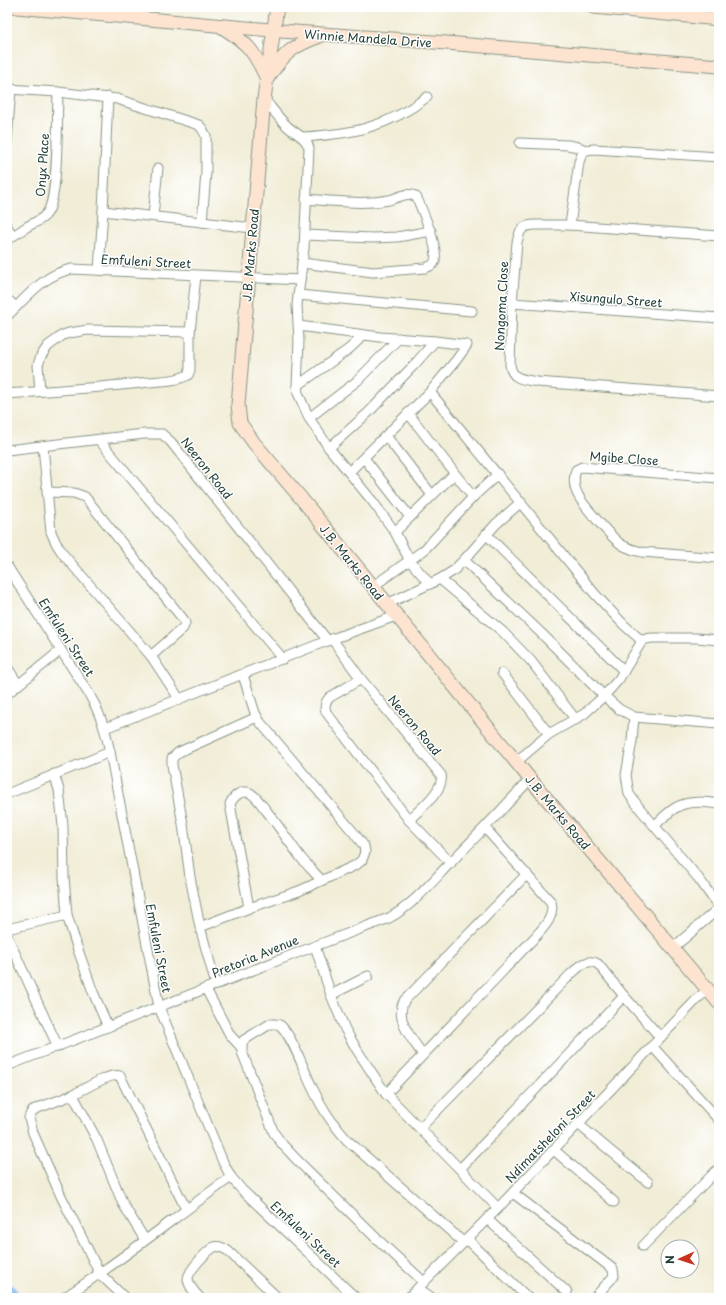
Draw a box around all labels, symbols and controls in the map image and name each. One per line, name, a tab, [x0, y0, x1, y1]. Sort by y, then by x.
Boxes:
street label: Winnie Mandela Drive	[304, 25, 432, 51]
street label: Onyx Place	[31, 133, 53, 197]
street label: J.B. Marks Road	[237, 208, 263, 302]
street label: Emfuleni Street	[100, 250, 192, 272]
street label: Nongoma Close	[490, 261, 512, 351]
street label: Xisungulo Street	[569, 287, 663, 311]
street label: Neeron Road	[177, 433, 237, 503]
street label: Mgibe Close	[589, 447, 659, 469]
street label: J.B. Marks Road	[316, 520, 388, 604]
street label: Emfuleni Street	[35, 594, 99, 680]
street label: Neeron Road	[384, 691, 446, 759]
street label: J.B. Marks Road	[521, 770, 595, 854]
street label: Emfuleni Street	[142, 902, 176, 994]
street label: Pretoria Avenue	[209, 930, 301, 982]
street label: Ndimatsheloni Street	[501, 1086, 599, 1186]
street label: Emfuleni Street	[267, 1197, 345, 1271]
north arrow	[660, 1239, 700, 1279]
text: N	[661, 1254, 678, 1264]

